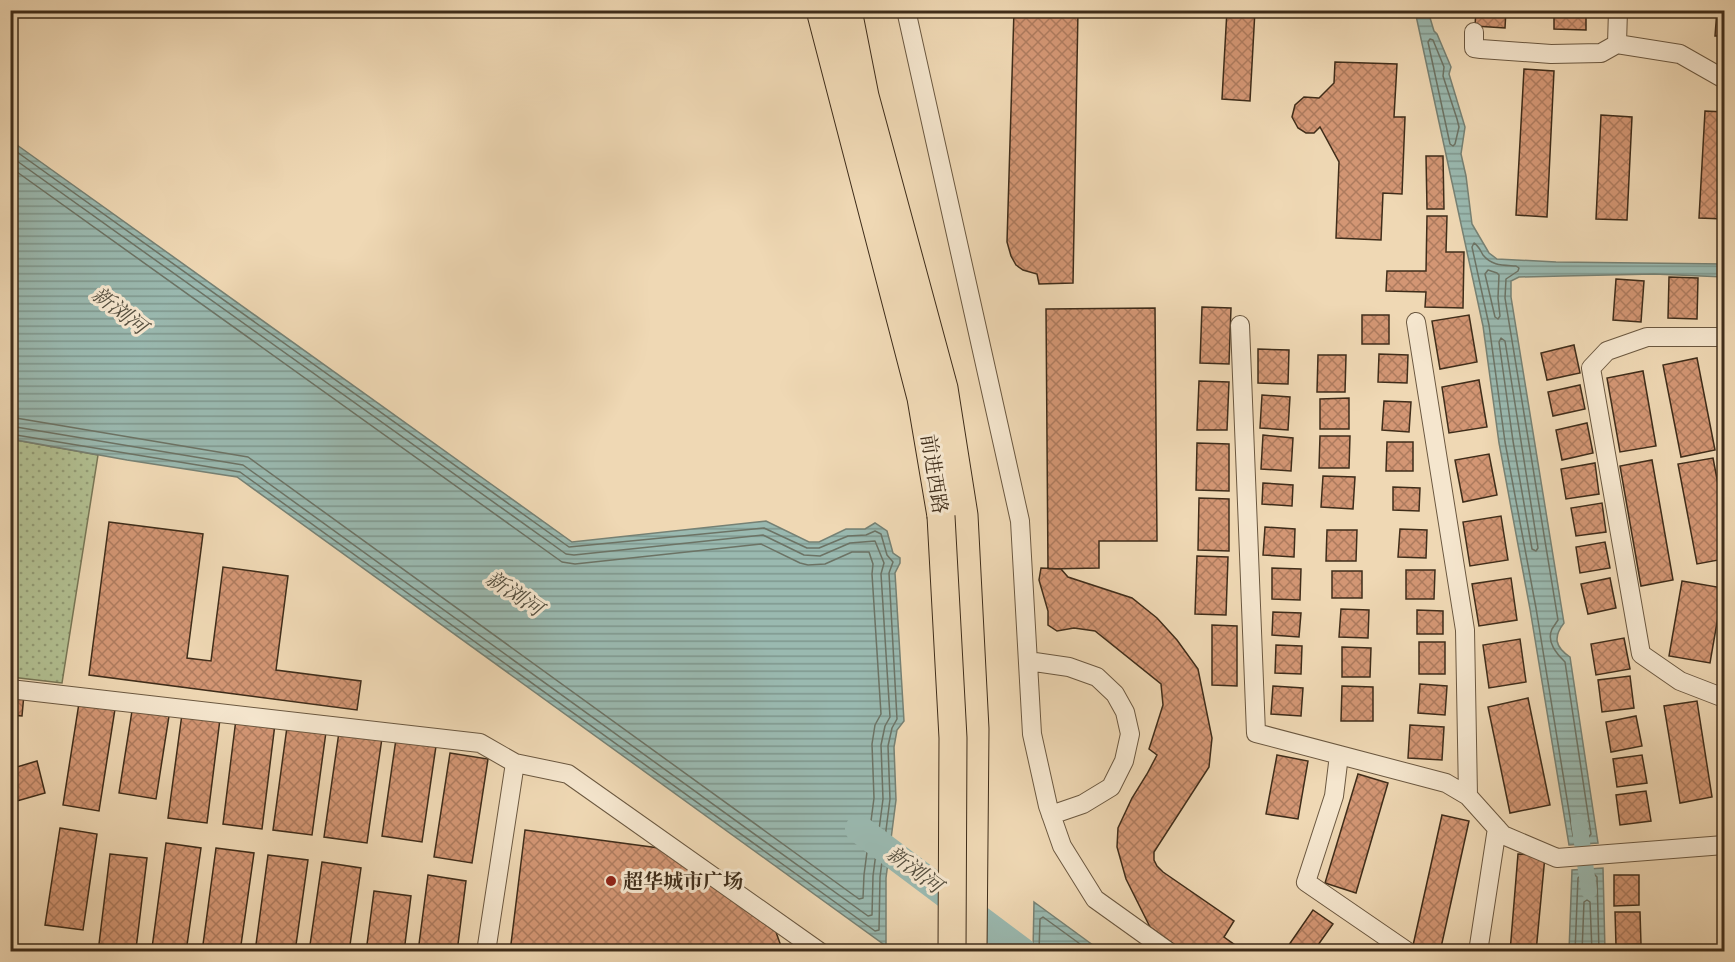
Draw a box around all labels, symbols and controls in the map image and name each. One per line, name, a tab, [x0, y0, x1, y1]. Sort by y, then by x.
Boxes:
water label: 新浏河	[86, 281, 155, 343]
street label: 前进西路	[915, 433, 953, 515]
water label: 新浏河	[480, 565, 551, 625]
water label: 新浏河	[881, 840, 950, 902]
place label: 超华城市广场	[623, 869, 743, 894]
marker: 超华城市广场	[604, 874, 618, 888]

